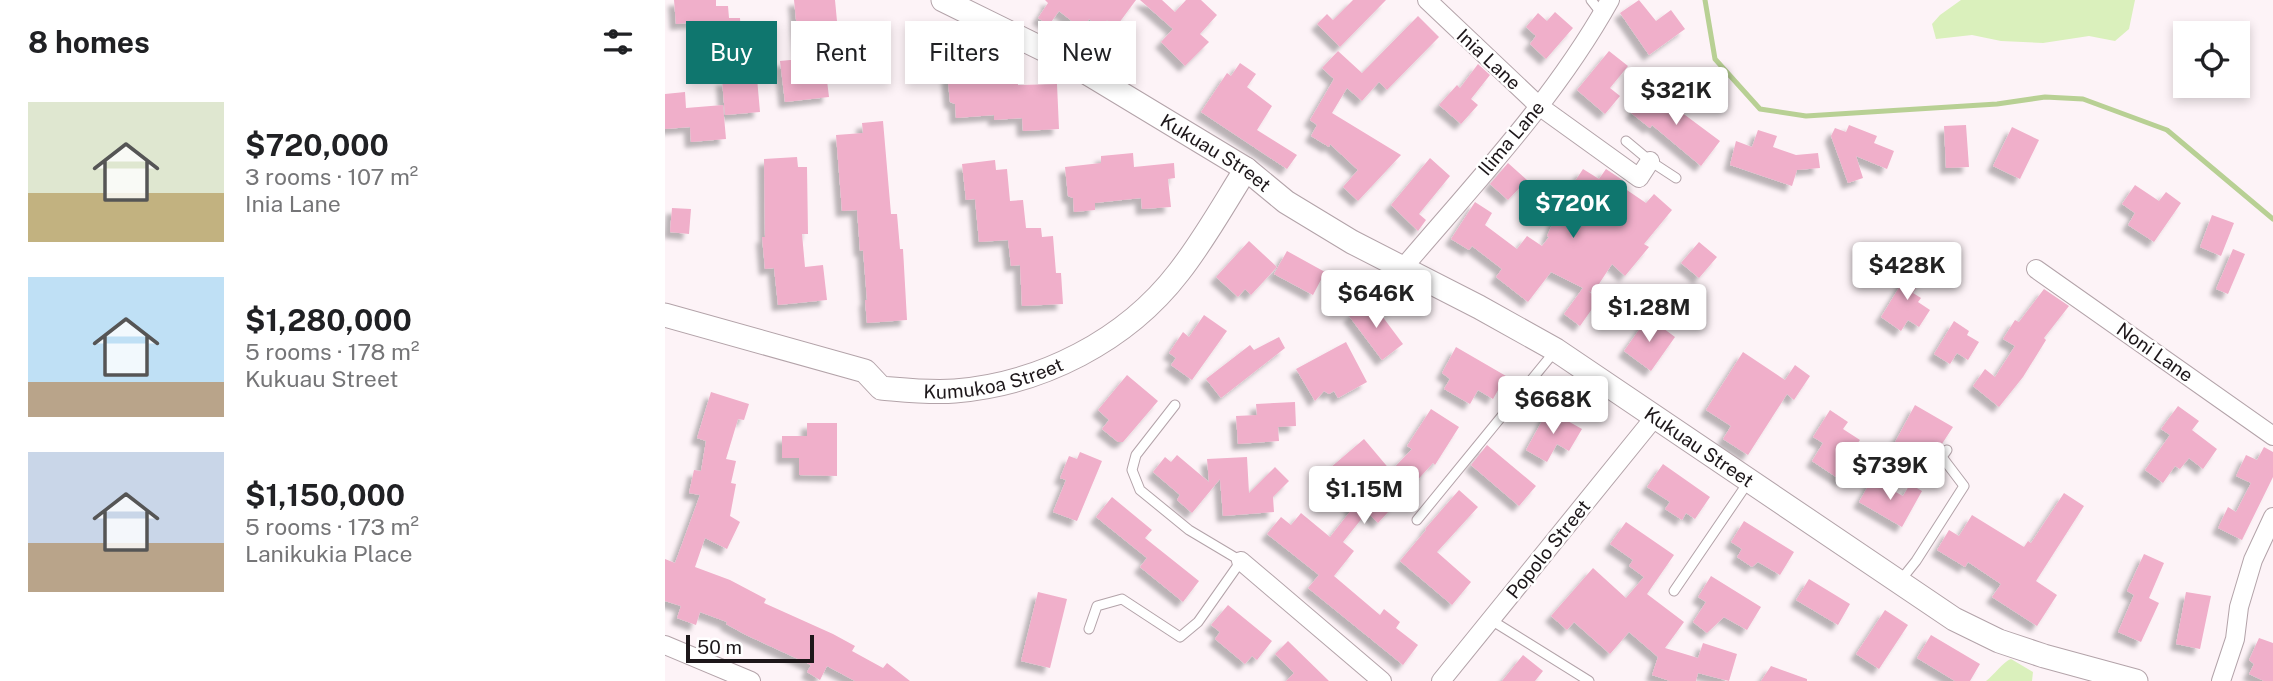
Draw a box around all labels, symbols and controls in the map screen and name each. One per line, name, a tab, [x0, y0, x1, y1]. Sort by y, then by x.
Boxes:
chip: Buy	[686, 21, 777, 84]
chip: Rent	[791, 21, 891, 84]
chip: Filters	[905, 21, 1024, 84]
chip: New	[1038, 21, 1136, 84]
map controls	[2173, 21, 2250, 98]
button: locate	[2173, 21, 2250, 98]
icon: filters	[599, 23, 637, 61]
text: 8 homes	[28, 24, 150, 60]
street label: Inia Lane	[1453, 24, 1525, 94]
pin: $321K	[1627, 68, 1725, 127]
text: $321K	[1640, 76, 1712, 103]
street label: Ilima Lane	[1474, 96, 1548, 180]
street label: Kukuau Street	[1157, 109, 1275, 196]
text: $720,000	[245, 127, 389, 163]
icon: home	[84, 130, 168, 214]
text: 3 rooms · 107 m²	[245, 163, 418, 190]
pin: $720K	[1524, 180, 1622, 240]
text: $720K	[1535, 189, 1611, 216]
text: Inia Lane	[245, 190, 341, 217]
pin: $428K	[1858, 243, 1956, 302]
text: $428K	[1868, 251, 1946, 278]
pin: $646K	[1327, 270, 1425, 330]
text: $646K	[1337, 279, 1415, 306]
pin: $1.28M	[1592, 284, 1706, 344]
text: $1.28M	[1607, 293, 1691, 320]
text: $1,280,000	[245, 302, 412, 338]
icon: home	[84, 305, 168, 389]
street label: Noni Lane	[2113, 318, 2197, 386]
text: 5 rooms · 178 m²	[245, 338, 419, 365]
street label: Kumukoa Street	[923, 353, 1066, 403]
text: Kukuau Street	[245, 365, 398, 392]
pin: $668K	[1504, 376, 1602, 436]
text: $668K	[1514, 385, 1592, 412]
street label: Kukuau Street	[1641, 402, 1758, 491]
pin: $739K	[1841, 442, 1939, 502]
text: $739K	[1852, 451, 1928, 478]
pin: $1.15M	[1307, 466, 1421, 526]
text: $1.15M	[1325, 475, 1403, 502]
text: $1,150,000	[245, 477, 405, 513]
icon: home	[84, 480, 168, 564]
street label: Popolo Street	[1501, 495, 1595, 603]
text: 5 rooms · 173 m²	[245, 513, 419, 540]
text: Lanikukia Place	[245, 540, 412, 567]
scale bar	[686, 632, 814, 664]
text: 50 m	[697, 636, 742, 658]

